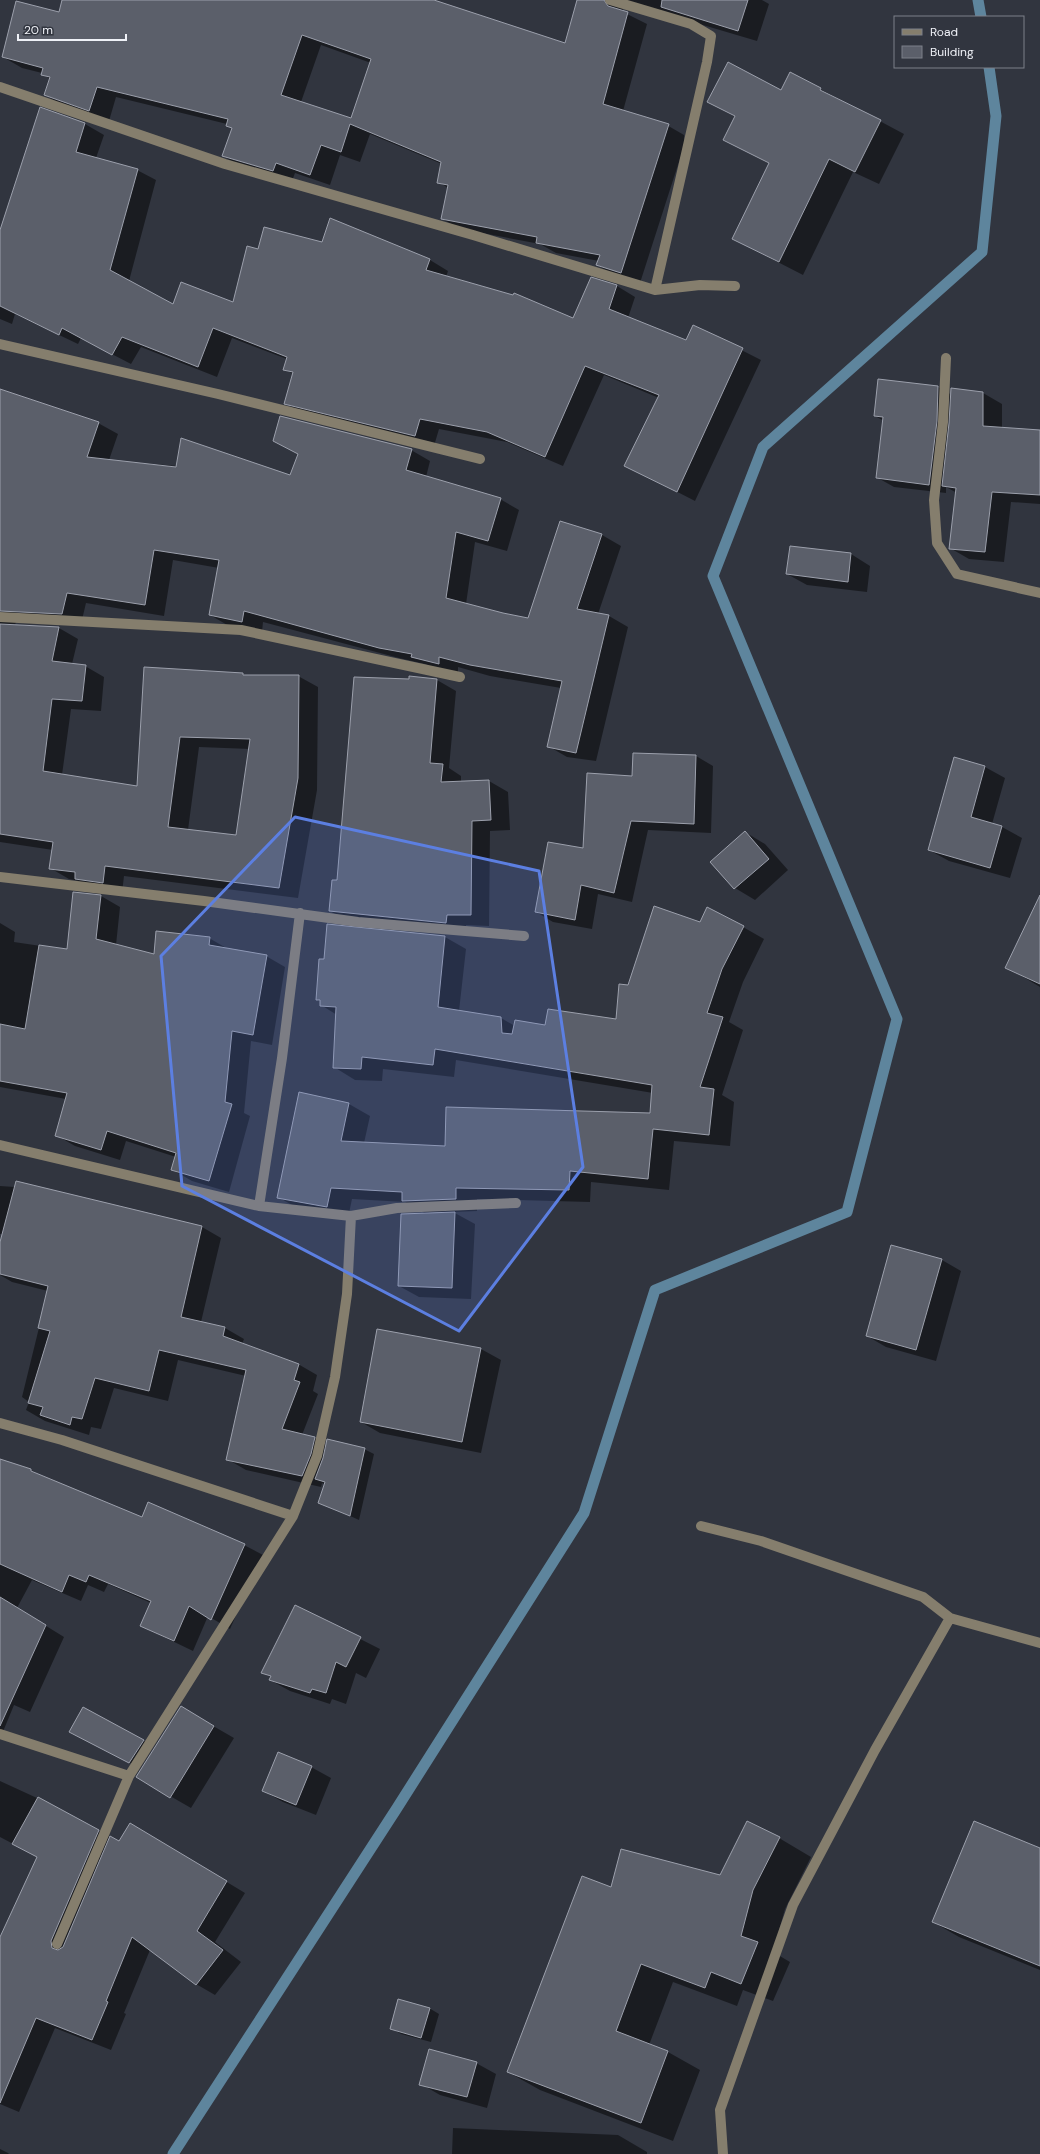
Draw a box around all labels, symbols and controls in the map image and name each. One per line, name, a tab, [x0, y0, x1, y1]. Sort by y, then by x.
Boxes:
scale bar	[18, 16, 126, 42]
legend	[894, 16, 1024, 68]
text: 20 m	[24, 22, 53, 38]
text: Road	[930, 24, 958, 40]
text: Building	[930, 44, 974, 60]

